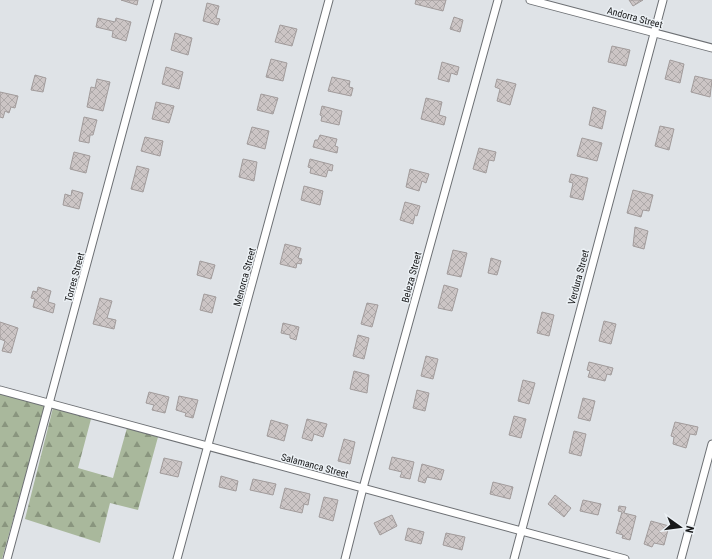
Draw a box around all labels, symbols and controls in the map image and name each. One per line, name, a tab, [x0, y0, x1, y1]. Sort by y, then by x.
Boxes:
street label: Andorra Street	[606, 5, 664, 30]
street label: Menorca Street	[231, 247, 258, 308]
street label: Verdura Street	[566, 249, 591, 306]
street label: Torres Street	[63, 251, 86, 303]
street label: Beleza Street	[399, 251, 424, 304]
street label: Salamanca Street	[280, 451, 350, 480]
north arrow	[660, 507, 700, 547]
text: N	[682, 524, 696, 534]

